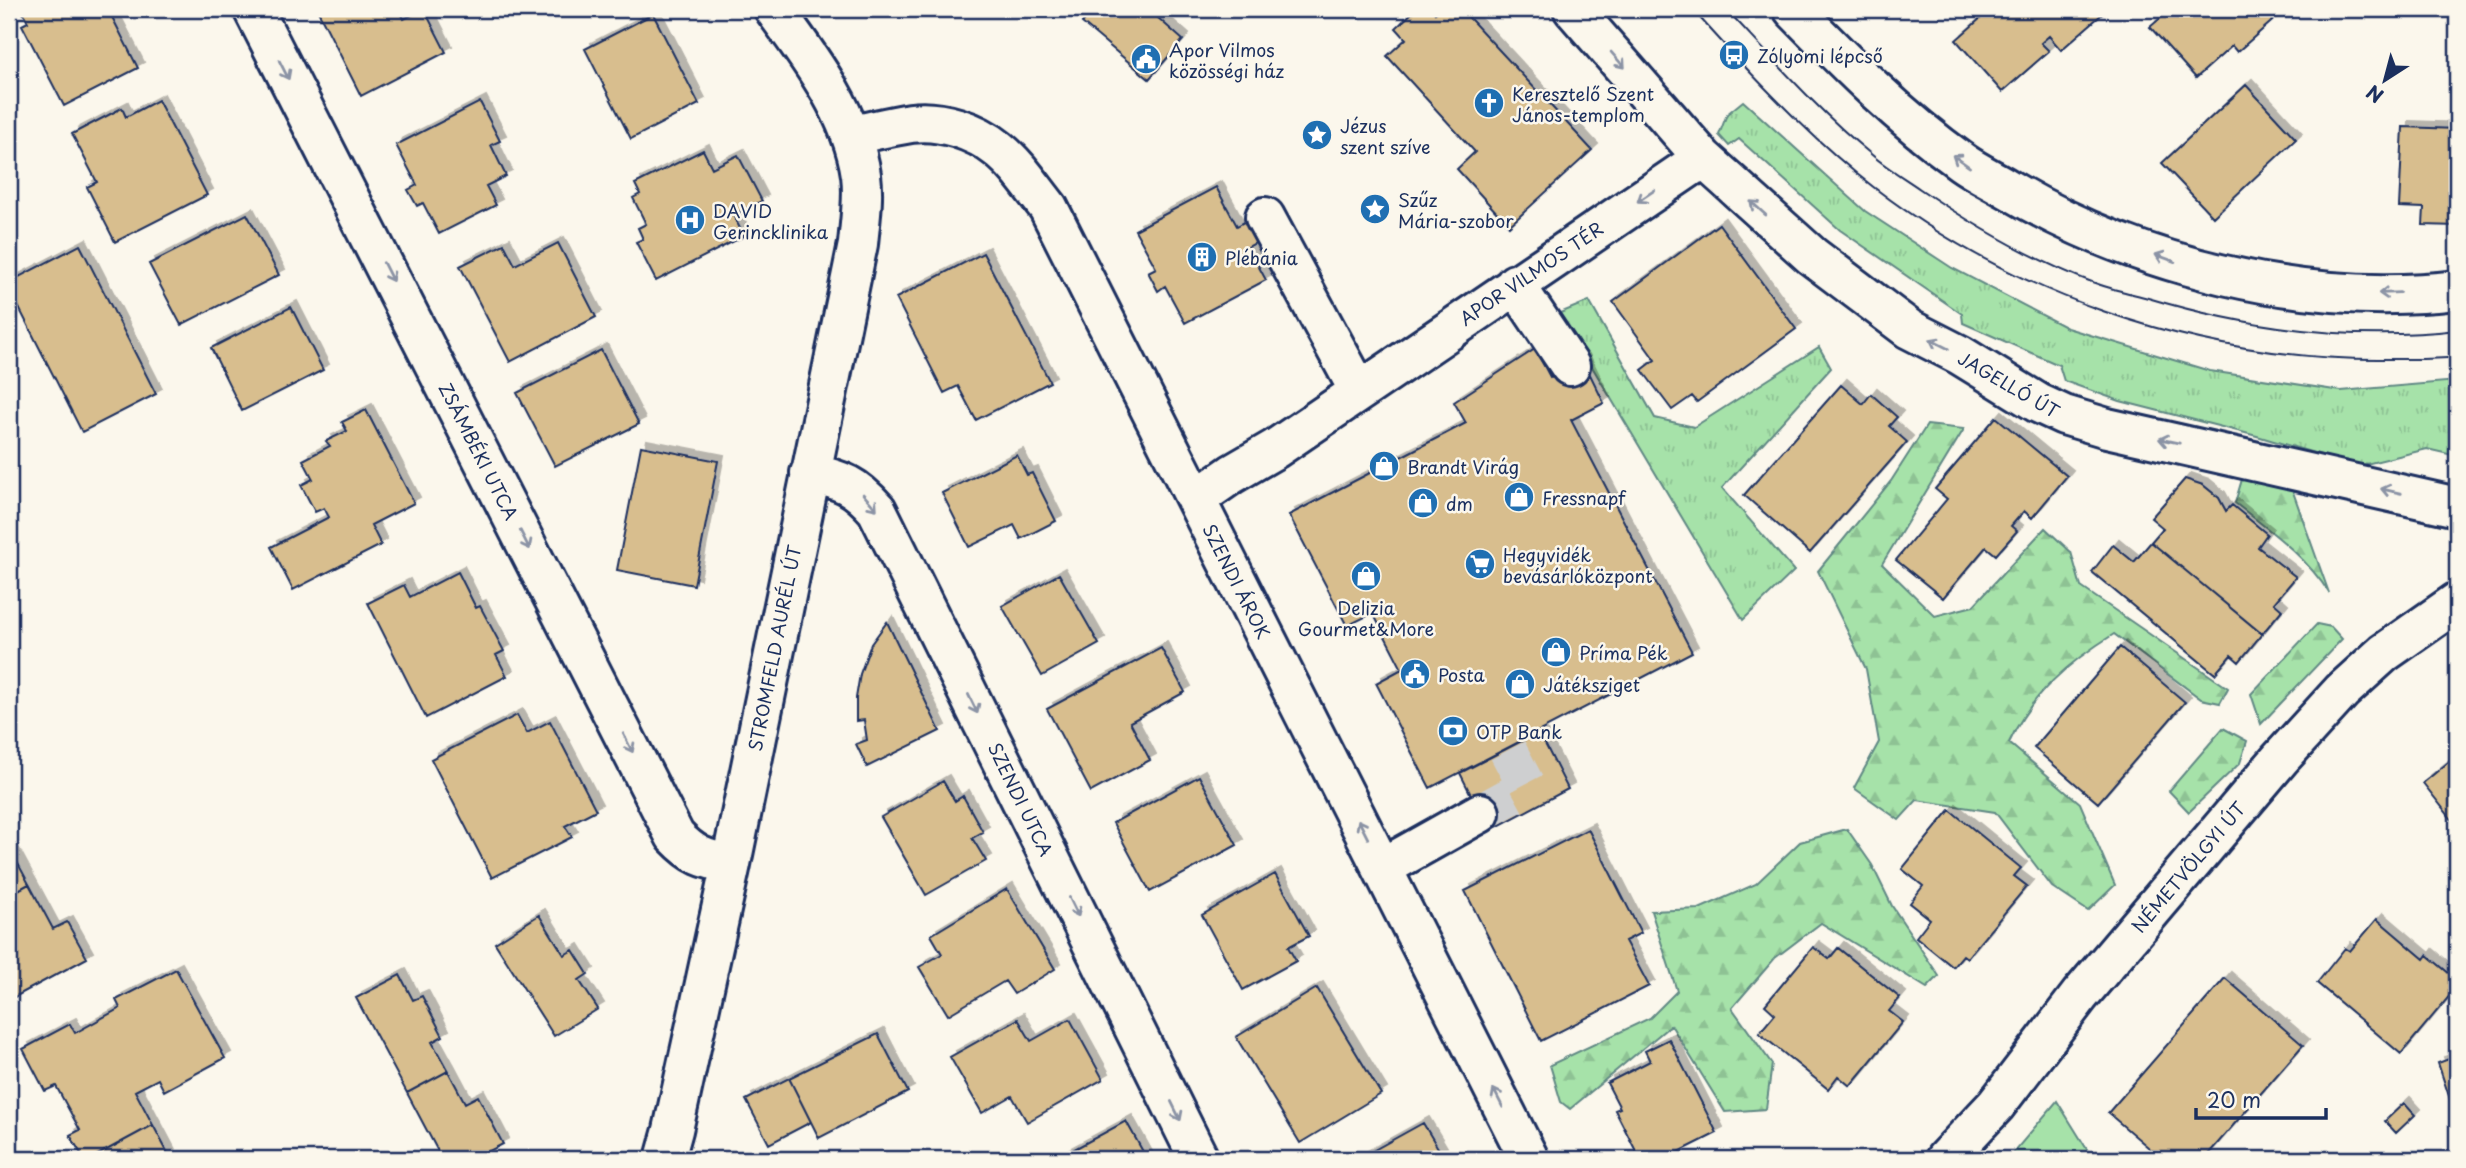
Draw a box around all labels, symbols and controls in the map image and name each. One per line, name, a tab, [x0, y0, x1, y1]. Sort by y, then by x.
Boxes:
place label: Apor Vilmos közösségi ház	[1169, 36, 1285, 84]
bus stop icon: Zólyomi lépcső	[1717, 38, 1751, 72]
public building icon: Apor Vilmos közösségi ház	[1129, 42, 1163, 76]
place label: Zólyomi lépcső	[1757, 42, 1883, 69]
north arrow	[2350, 46, 2420, 116]
one-way arrow	[1610, 50, 1626, 68]
one-way arrow	[278, 59, 292, 79]
text: N	[2360, 79, 2389, 110]
place label: Keresztelő Szent János-templom	[1512, 80, 1654, 128]
church icon: Keresztelő Szent János-templom	[1472, 86, 1506, 120]
place label: Jézus szent szíve	[1340, 112, 1431, 160]
place icon: Jézus szent szíve	[1300, 118, 1334, 152]
one-way arrow	[1952, 154, 1971, 168]
place label: Szűz Mária-szobor	[1398, 186, 1514, 234]
one-way arrow	[1637, 189, 1656, 203]
place icon: Szűz Mária-szobor	[1358, 192, 1392, 226]
place label: DAVID Gerincklinika	[713, 197, 829, 245]
one-way arrow	[1750, 199, 1767, 216]
hospital icon: DAVID Gerincklinika	[673, 203, 707, 237]
street label: APOR VILMOS TÉR	[1453, 215, 1609, 331]
building icon: Plébánia	[1185, 240, 1219, 274]
place label: Plébánia	[1225, 244, 1298, 271]
one-way arrow	[2155, 251, 2177, 263]
one-way arrow	[381, 261, 395, 282]
one-way arrow	[2378, 286, 2401, 300]
one-way arrow	[1929, 337, 1950, 351]
street label: JAGELLÓ ÚT	[1953, 344, 2065, 424]
street label: ZSÁMBÉKI UTCA	[433, 378, 525, 524]
one-way arrow	[2158, 434, 2181, 448]
shop icon: Brandt Virág	[1367, 449, 1401, 483]
place label: Brandt Virág	[1407, 453, 1519, 480]
shop icon: Fressnapf	[1502, 480, 1536, 514]
place label: Fressnapf	[1542, 484, 1627, 511]
one-way arrow	[2380, 484, 2403, 497]
shop icon: dm	[1406, 486, 1440, 520]
place label: dm	[1446, 490, 1473, 517]
one-way arrow	[862, 492, 878, 510]
street label: SZENDI ÁROK	[1196, 519, 1278, 643]
one-way arrow	[518, 529, 532, 550]
place label: Hegyvidék bevásárlóközpont	[1503, 541, 1653, 589]
street label: STROMFELD AURÉL ÚT	[741, 542, 807, 753]
supermarket icon: Hegyvidék bevásárlóközpont	[1463, 547, 1497, 581]
shop icon: Delizia Gourmet&More	[1349, 559, 1383, 593]
place label: Delizia Gourmet&More	[1298, 594, 1434, 642]
shop icon: Príma Pék	[1539, 635, 1573, 669]
place label: Príma Pék	[1579, 639, 1668, 666]
public building icon: Posta	[1398, 657, 1432, 691]
place label: Posta	[1438, 661, 1486, 688]
shop icon: Játéksziget	[1503, 667, 1537, 701]
place label: Játéksziget	[1543, 671, 1640, 698]
one-way arrow	[967, 693, 981, 714]
bank icon: OTP Bank	[1436, 714, 1470, 748]
place label: OTP Bank	[1476, 718, 1562, 745]
one-way arrow	[622, 732, 635, 753]
street label: SZENDI UTCA	[982, 737, 1060, 861]
street label: NÉMETVÖLGYI ÚT	[2125, 795, 2252, 939]
one-way arrow	[1355, 819, 1369, 840]
one-way arrow	[1068, 896, 1082, 917]
scale bar	[2196, 1077, 2326, 1121]
text: 20 m	[2207, 1083, 2261, 1115]
one-way arrow	[1490, 1088, 1504, 1109]
one-way arrow	[1169, 1100, 1183, 1121]

